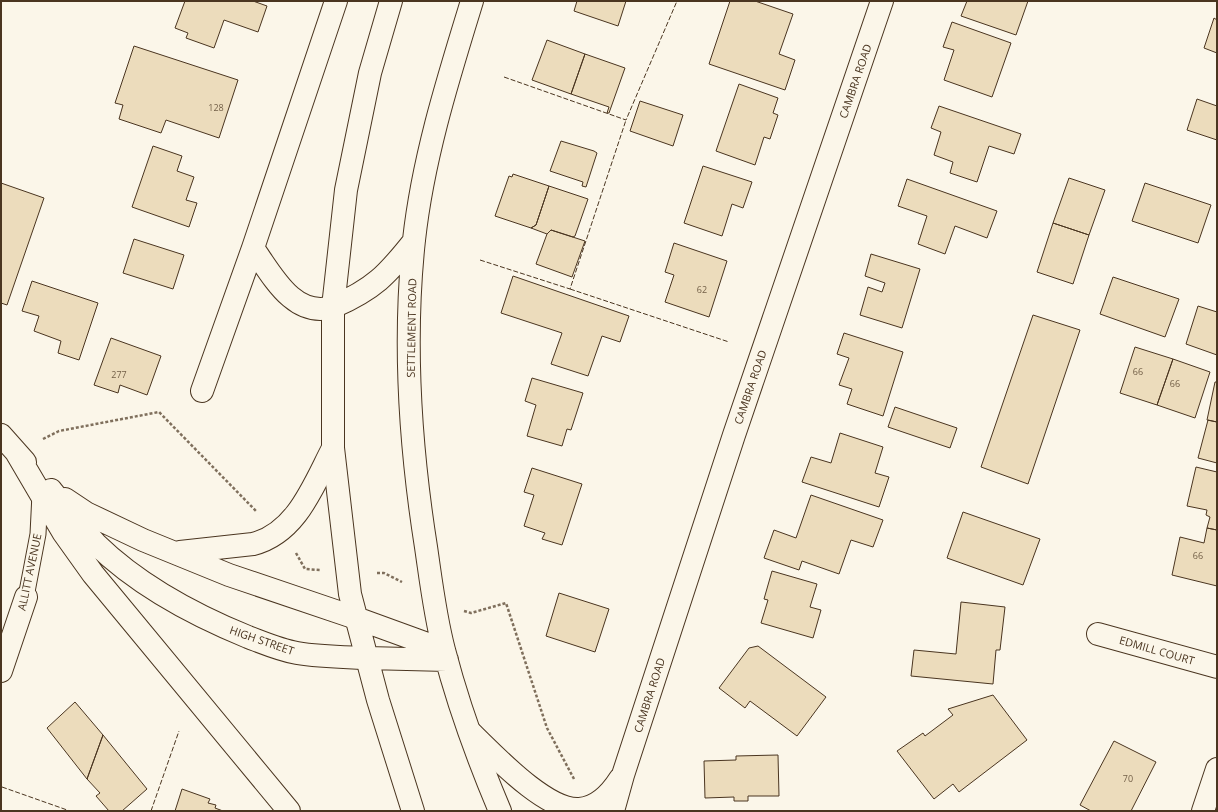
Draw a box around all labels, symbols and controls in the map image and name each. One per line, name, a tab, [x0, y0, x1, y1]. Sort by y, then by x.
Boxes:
street label: CAMBRA ROAD	[835, 42, 875, 120]
house number: 128	[208, 101, 224, 114]
street label: SETTLEMENT ROAD	[403, 278, 419, 378]
house number: 62	[697, 283, 707, 296]
street label: CAMBRA ROAD	[730, 348, 770, 426]
house number: 66	[1133, 365, 1143, 378]
house number: 277	[111, 368, 127, 381]
house number: 66	[1170, 377, 1180, 390]
street label: ALLITT AVENUE	[14, 532, 44, 612]
house number: 66	[1193, 549, 1203, 562]
street label: HIGH STREET	[228, 622, 296, 658]
street label: EDMILL COURT	[1118, 632, 1196, 668]
street label: CAMBRA ROAD	[630, 656, 668, 734]
house number: 70	[1123, 772, 1133, 785]

